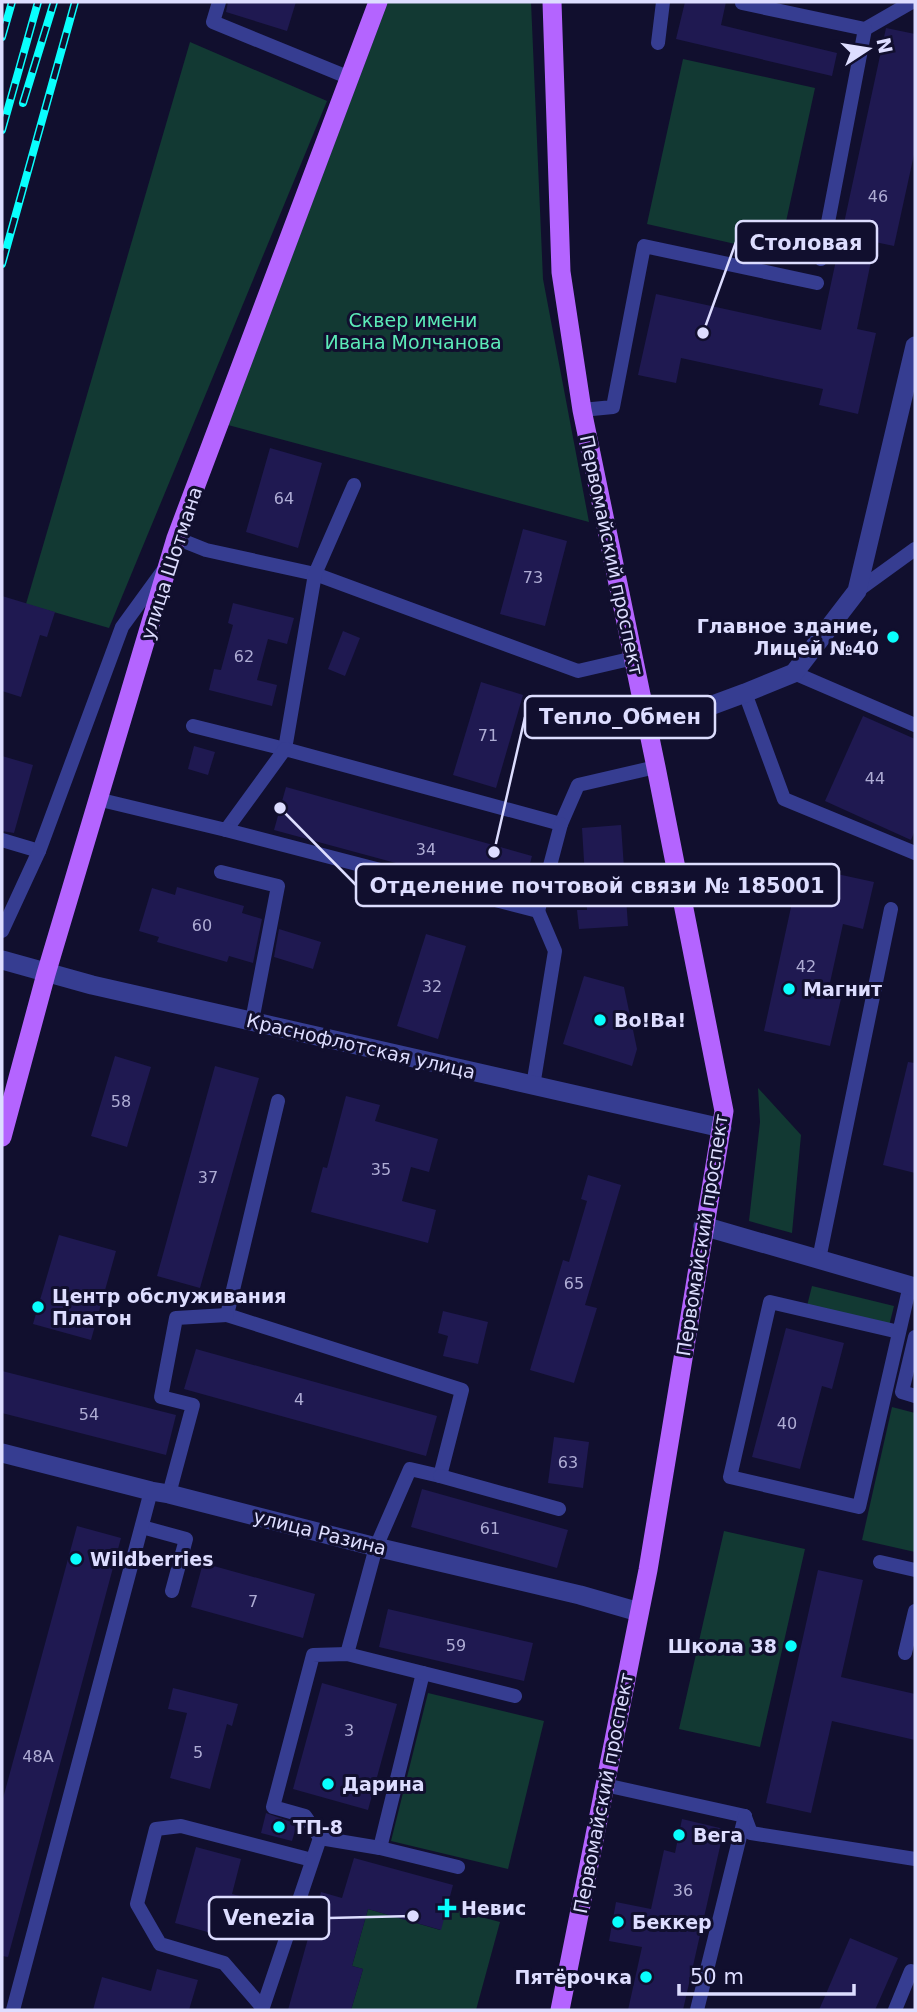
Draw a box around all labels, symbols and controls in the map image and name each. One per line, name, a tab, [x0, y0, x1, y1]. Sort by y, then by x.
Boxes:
north arrow	[833, 14, 903, 84]
text: N	[872, 35, 897, 56]
house number: 46	[868, 187, 888, 206]
callout: Столовая	[736, 221, 877, 263]
text: Столовая	[750, 231, 862, 255]
park label: Сквер имени Ивана Молчанова	[324, 309, 502, 353]
street label: Первомайский проспект	[576, 433, 648, 677]
street label: улица Шотмана	[136, 484, 206, 642]
house number: 64	[274, 489, 294, 508]
house number: 73	[523, 568, 543, 587]
place label: Главное здание, Лицей №40	[697, 615, 879, 659]
marker: Главное здание, Лицей №40	[885, 629, 901, 645]
house number: 62	[234, 647, 254, 666]
callout: Тепло_Обмен	[525, 696, 715, 738]
text: Тепло_Обмен	[539, 705, 701, 729]
house number: 71	[478, 726, 498, 745]
house number: 44	[865, 769, 885, 788]
house number: 34	[416, 840, 436, 859]
callout: Отделение почтовой связи № 185001	[356, 864, 839, 906]
text: Отделение почтовой связи № 185001	[369, 874, 825, 898]
house number: 60	[192, 916, 212, 935]
house number: 42	[796, 957, 816, 976]
house number: 32	[422, 977, 442, 996]
place label: Магнит	[803, 978, 882, 1000]
marker: Магнит	[781, 981, 797, 997]
street label: Краснофлотская улица	[244, 1009, 478, 1083]
place label: Во!Ва!	[614, 1009, 686, 1031]
marker: Во!Ва!	[592, 1012, 608, 1028]
house number: 58	[111, 1092, 131, 1111]
street label: Первомайский проспект	[672, 1112, 732, 1358]
house number: 35	[371, 1160, 391, 1179]
house number: 37	[198, 1168, 218, 1187]
house number: 65	[564, 1274, 584, 1293]
place label: Центр обслуживания Платон	[52, 1285, 286, 1329]
marker: Центр обслуживания Платон	[30, 1299, 46, 1315]
house number: 4	[294, 1390, 304, 1409]
house number: 54	[79, 1405, 99, 1424]
house number: 40	[777, 1414, 797, 1433]
house number: 63	[558, 1453, 578, 1472]
street label: улица Разина	[251, 1505, 389, 1559]
house number: 61	[480, 1519, 500, 1538]
place label: Wildberries	[90, 1548, 214, 1570]
marker: Wildberries	[68, 1551, 84, 1567]
house number: 7	[248, 1592, 258, 1611]
place label: Школа 38	[668, 1635, 777, 1657]
house number: 59	[446, 1636, 466, 1655]
marker: Школа 38	[783, 1638, 799, 1654]
street label: Первомайский проспект	[569, 1671, 637, 1915]
house number: 3	[344, 1721, 354, 1740]
house number: 5	[193, 1743, 203, 1762]
house number: 48А	[22, 1747, 54, 1766]
place label: Дарина	[342, 1773, 425, 1795]
marker: Дарина	[320, 1776, 336, 1792]
place label: ТП-8	[293, 1816, 343, 1838]
marker: ТП-8	[271, 1819, 287, 1835]
place label: Вега	[693, 1824, 743, 1846]
marker: Вега	[671, 1827, 687, 1843]
house number: 36	[673, 1881, 693, 1900]
callout: Venezia	[209, 1897, 329, 1939]
place label: Невис	[461, 1897, 526, 1919]
marker: Невис	[439, 1900, 455, 1916]
text: Venezia	[223, 1906, 315, 1930]
place label: Беккер	[632, 1911, 712, 1933]
marker: Беккер	[610, 1914, 626, 1930]
scale bar	[679, 1952, 854, 1996]
text: 50 m	[690, 1965, 744, 1989]
place label: Пятёрочка	[515, 1966, 632, 1988]
marker: Пятёрочка	[638, 1969, 654, 1985]

